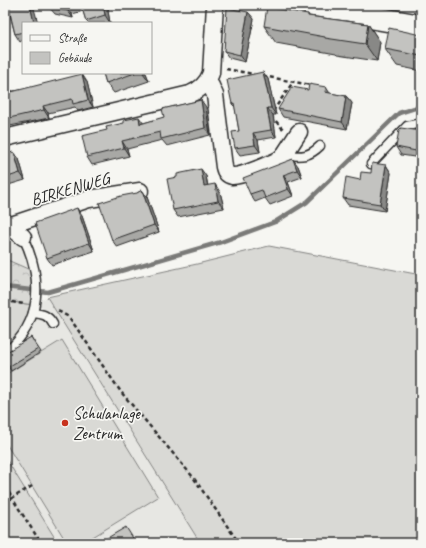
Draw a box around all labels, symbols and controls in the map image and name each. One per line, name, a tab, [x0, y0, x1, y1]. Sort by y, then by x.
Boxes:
legend	[22, 22, 152, 74]
text: Straße	[58, 30, 87, 46]
text: Gebäude	[58, 50, 92, 66]
street label: BIRKENWEG	[28, 167, 114, 210]
place label: Schulanlage Zentrum	[73, 403, 141, 444]
marker: Schulanlage Zentrum	[60, 418, 70, 428]

